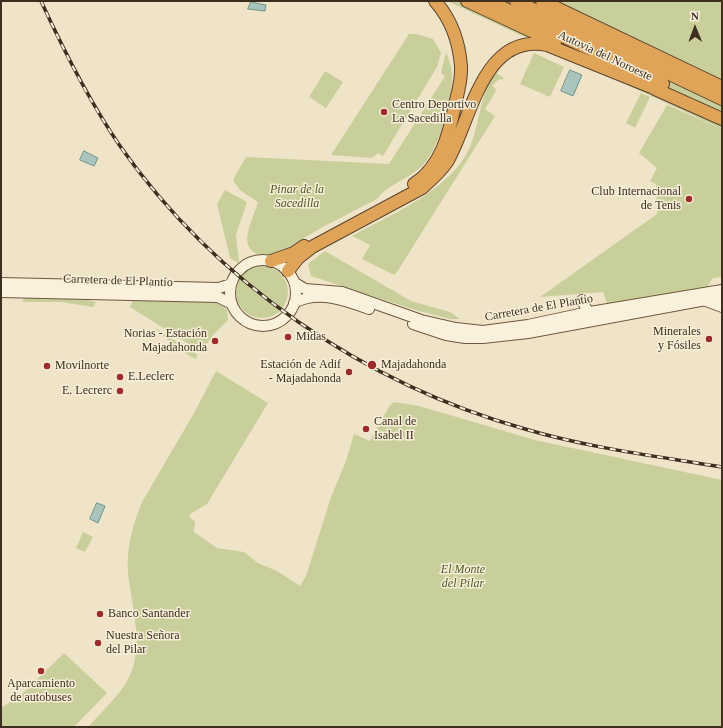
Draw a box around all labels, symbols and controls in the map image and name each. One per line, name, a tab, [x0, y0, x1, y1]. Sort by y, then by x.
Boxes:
north arrow	[675, 8, 715, 48]
text: N	[691, 10, 699, 22]
street label: Autovía del Noroeste	[555, 28, 655, 84]
place label: Centro Deportivo La Sacedilla	[392, 98, 476, 126]
marker: Centro Deportivo La Sacedilla	[379, 107, 389, 117]
park label: Pinar de la Sacedilla	[270, 183, 324, 211]
place label: Club Internacional de Tenis	[591, 185, 681, 213]
marker: Club Internacional de Tenis	[684, 194, 694, 204]
street label: Carretera de El Plantío	[63, 272, 173, 290]
street label: Carretera de El Plantío	[484, 291, 594, 325]
place label: Minerales y Fósiles	[653, 325, 701, 353]
place label: Norias - Estación Majadahonda	[124, 327, 207, 355]
place label: Midas	[296, 330, 326, 344]
marker: Midas	[283, 332, 293, 342]
marker: Minerales y Fósiles	[704, 334, 714, 344]
marker: Norias - Estación Majadahonda	[210, 336, 220, 346]
place label: Estación de Adif - Majadahonda	[260, 358, 341, 386]
place label: Majadahonda	[381, 358, 446, 372]
place label: Movilnorte	[55, 359, 109, 373]
marker: Majadahonda	[366, 359, 378, 371]
marker: Movilnorte	[42, 361, 52, 371]
marker: Estación de Adif - Majadahonda	[344, 367, 354, 377]
place label: E.Leclerc	[128, 370, 174, 384]
marker: E.Leclerc	[115, 372, 125, 382]
place label: E. Lecrerc	[62, 384, 112, 398]
marker: E. Lecrerc	[115, 386, 125, 396]
place label: Canal de Isabel II	[374, 415, 416, 443]
marker: Canal de Isabel II	[361, 424, 371, 434]
park label: El Monte del Pilar	[441, 563, 485, 591]
place label: Banco Santander	[108, 607, 190, 621]
marker: Banco Santander	[95, 609, 105, 619]
place label: Nuestra Señora del Pilar	[106, 629, 180, 657]
marker: Nuestra Señora del Pilar	[93, 638, 103, 648]
marker: Aparcamiento de autobuses	[36, 666, 46, 676]
place label: Aparcamiento de autobuses	[7, 677, 75, 705]

